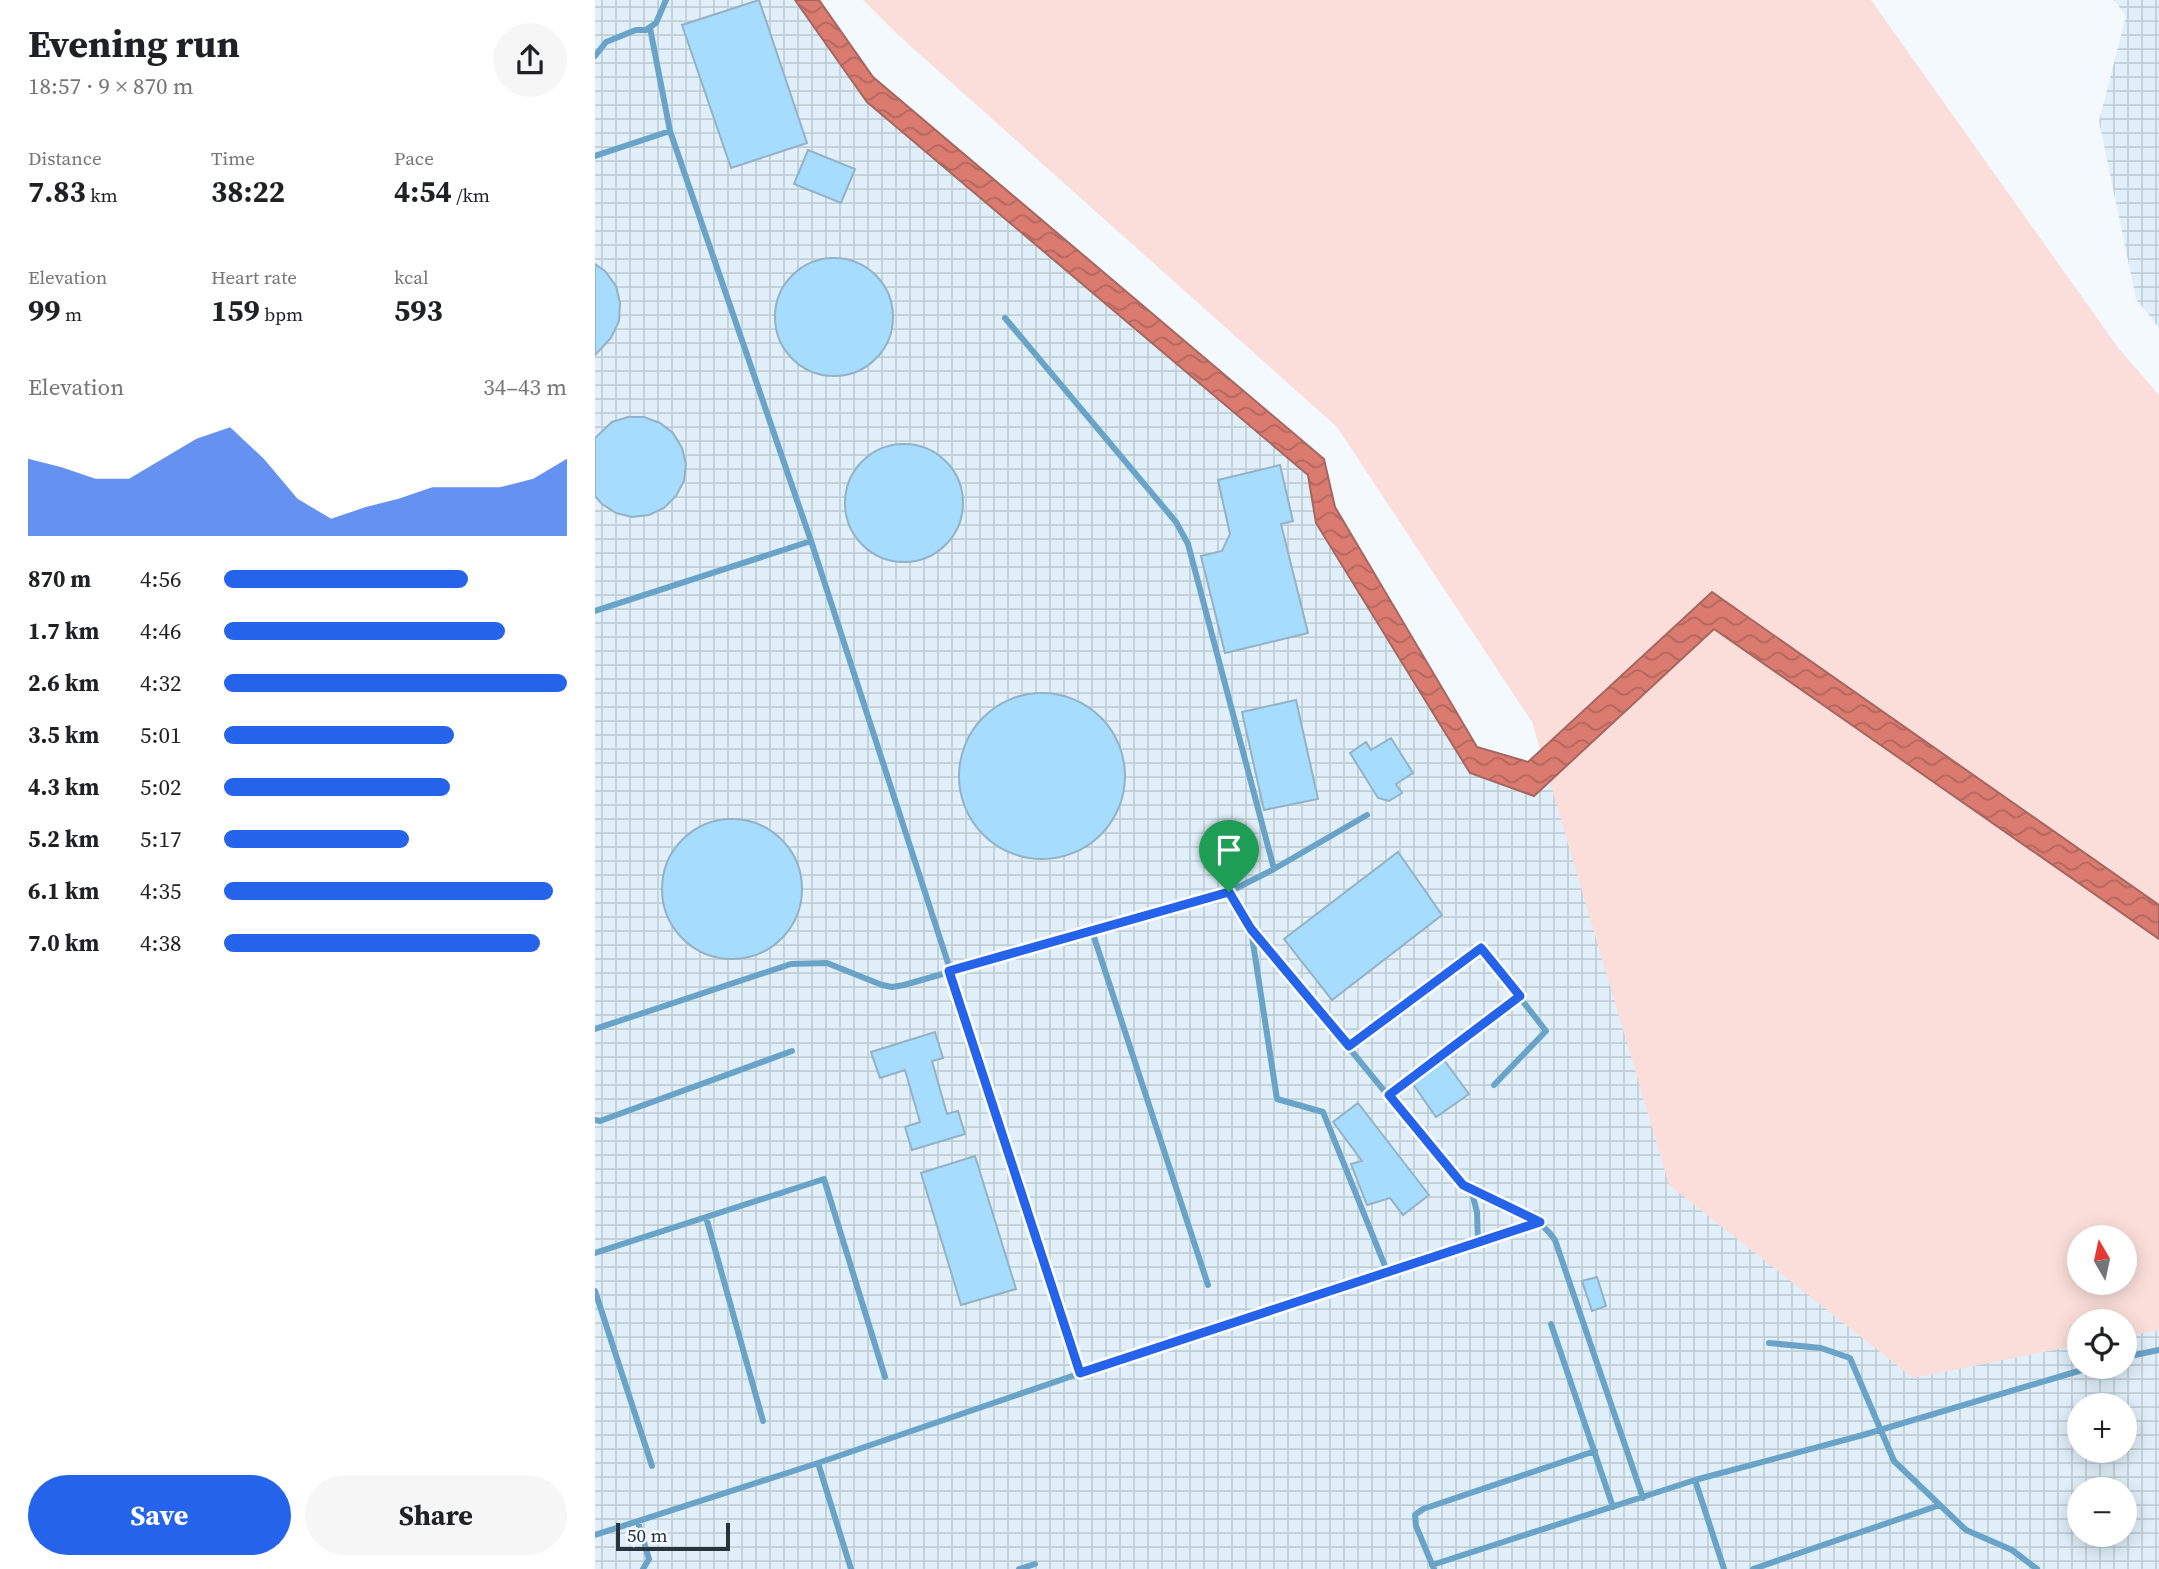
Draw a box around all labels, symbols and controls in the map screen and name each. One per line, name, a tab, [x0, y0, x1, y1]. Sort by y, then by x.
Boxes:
text: Evening run	[28, 18, 240, 70]
button: share	[493, 23, 567, 97]
text: 18:57 · 9 × 870 m	[28, 70, 194, 102]
text: Distance	[28, 145, 102, 171]
text: Time	[211, 145, 255, 171]
text: Pace	[394, 145, 434, 171]
text: 7.83	[28, 171, 86, 212]
text: 38:22	[211, 171, 285, 212]
text: 4:54	[394, 171, 452, 212]
text: km	[86, 182, 118, 208]
text: /km	[452, 182, 490, 208]
text: Elevation	[28, 264, 107, 290]
text: Heart rate	[211, 264, 297, 290]
text: kcal	[394, 264, 429, 290]
text: 99	[28, 290, 61, 331]
text: 159	[211, 290, 260, 331]
text: 593	[394, 290, 443, 331]
text: m	[61, 301, 82, 327]
text: bpm	[260, 301, 303, 327]
text: Elevation	[28, 371, 124, 403]
text: 34–43 m	[483, 371, 567, 403]
text: 870 m	[28, 563, 91, 595]
text: 4:56	[140, 563, 181, 595]
text: 1.7 km	[28, 615, 99, 647]
text: 4:46	[140, 615, 181, 647]
text: 2.6 km	[28, 667, 99, 699]
text: 4:32	[140, 667, 181, 699]
text: 3.5 km	[28, 719, 99, 751]
text: 5:01	[140, 719, 181, 751]
text: 4.3 km	[28, 771, 99, 803]
text: 5:02	[140, 771, 181, 803]
pin	[1199, 820, 1259, 892]
text: 5.2 km	[28, 823, 99, 855]
text: 5:17	[140, 823, 181, 855]
icon: arrive	[1210, 831, 1248, 869]
text: 6.1 km	[28, 875, 99, 907]
text: 4:35	[140, 875, 181, 907]
text: 7.0 km	[28, 927, 99, 959]
text: 4:38	[140, 927, 181, 959]
north arrow	[2067, 1225, 2137, 1295]
map controls	[2067, 1225, 2137, 1547]
button: locate	[2067, 1309, 2137, 1379]
button: +	[2067, 1393, 2137, 1463]
button: Save	[28, 1475, 291, 1555]
button: Share	[305, 1475, 567, 1555]
button: −	[2067, 1477, 2137, 1547]
scale bar	[616, 1520, 730, 1552]
text: 50 m	[627, 1522, 668, 1548]

